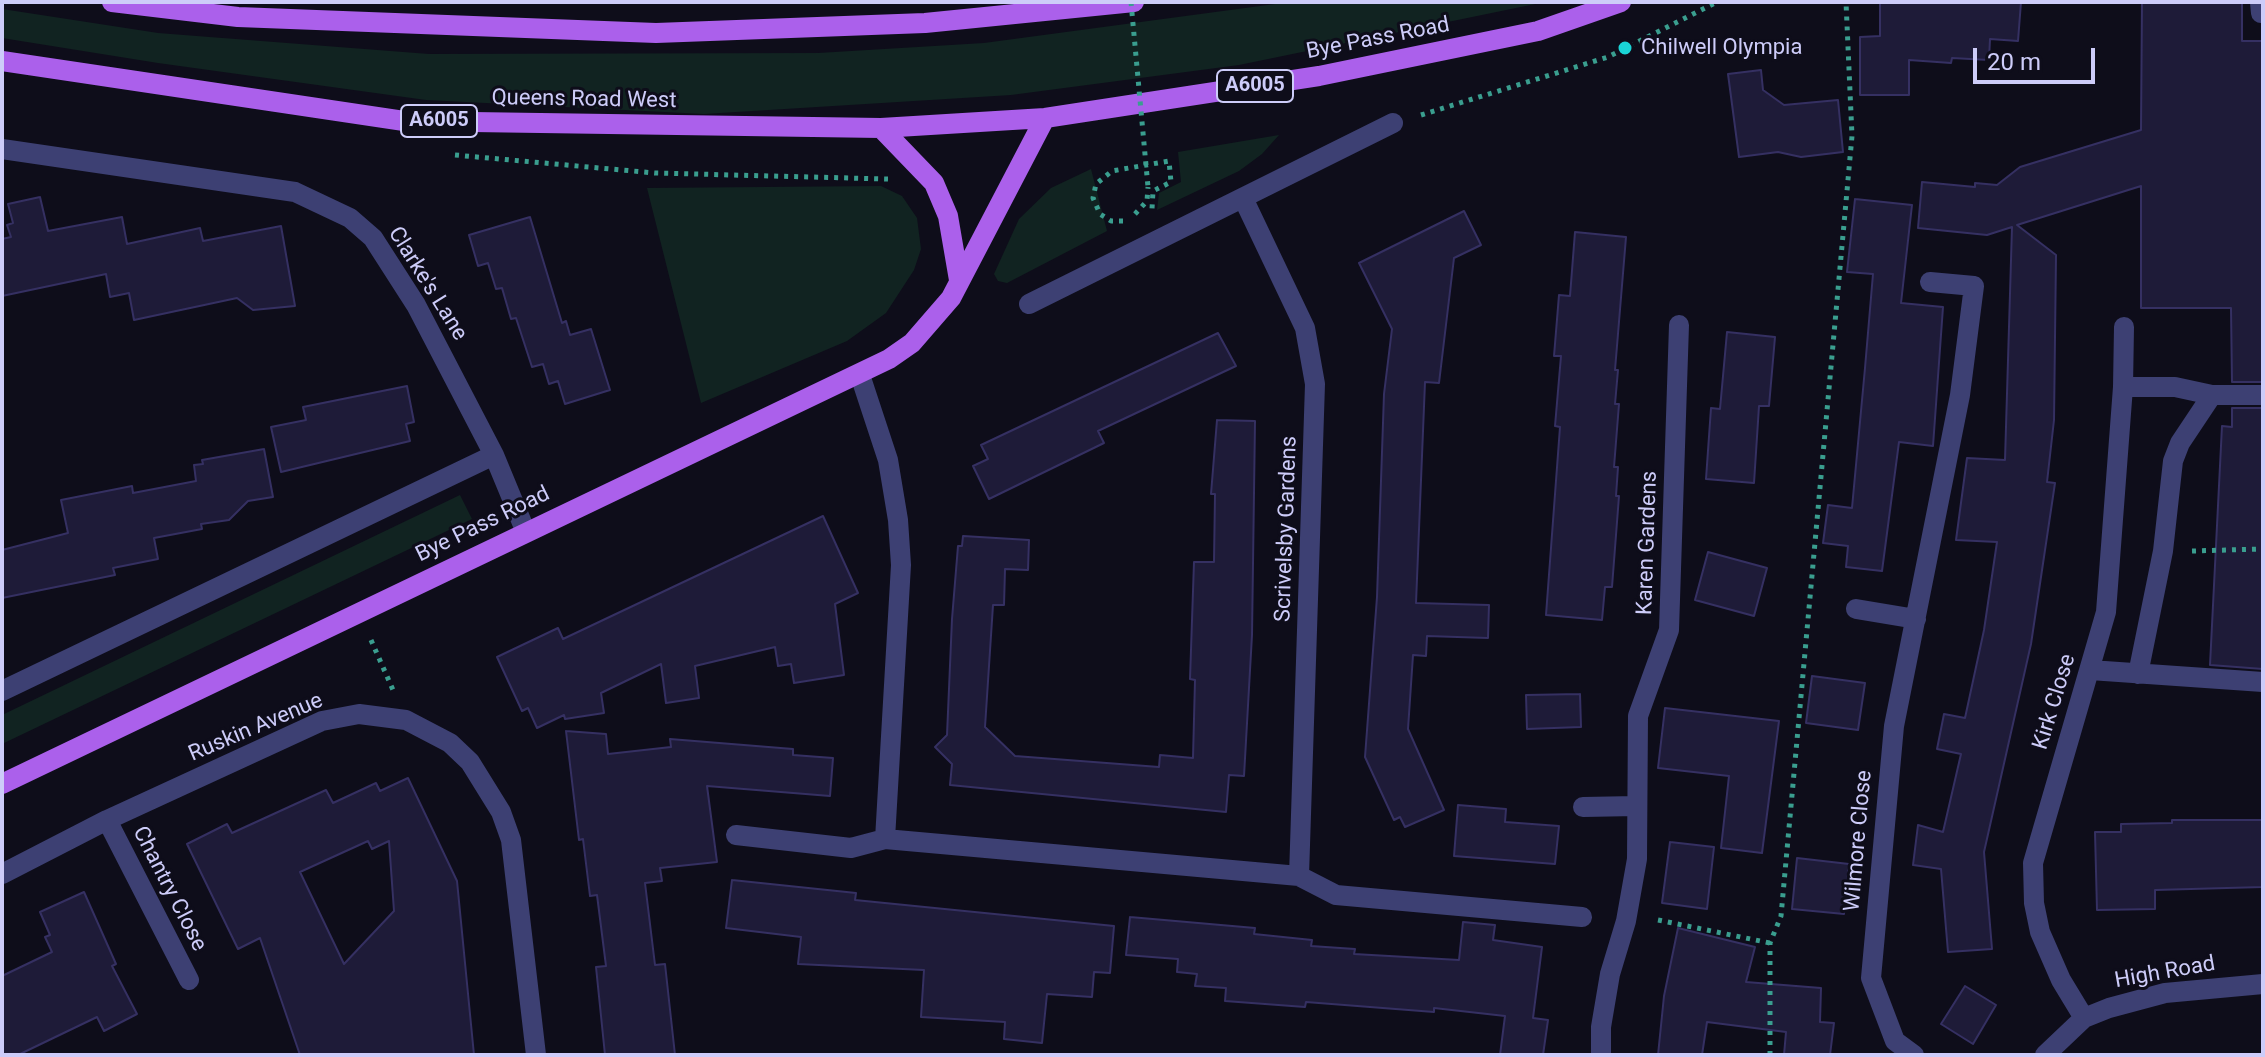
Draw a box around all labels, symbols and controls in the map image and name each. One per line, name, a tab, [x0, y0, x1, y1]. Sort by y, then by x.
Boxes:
street label: Bye Pass Road	[1304, 12, 1452, 66]
scale bar	[1977, 32, 2099, 82]
place label: Chilwell Olympia	[1641, 35, 1802, 61]
marker: Chilwell Olympia	[1616, 39, 1634, 57]
text: 20 m	[1987, 48, 2041, 76]
road number: A6005	[1217, 70, 1293, 102]
street label: Queens Road West	[491, 85, 677, 115]
road number: A6005	[401, 105, 477, 137]
street label: Clarke's Lane	[382, 222, 472, 346]
street label: Scrivelsby Gardens	[1271, 436, 1303, 622]
street label: Karen Gardens	[1632, 471, 1664, 615]
street label: Bye Pass Road	[412, 481, 554, 569]
street label: Kirk Close	[2028, 651, 2082, 753]
street label: Ruskin Avenue	[185, 688, 327, 768]
street label: Wilmore Close	[1840, 769, 1878, 913]
street label: Chantry Close	[126, 822, 212, 956]
street label: High Road	[2113, 951, 2217, 995]

